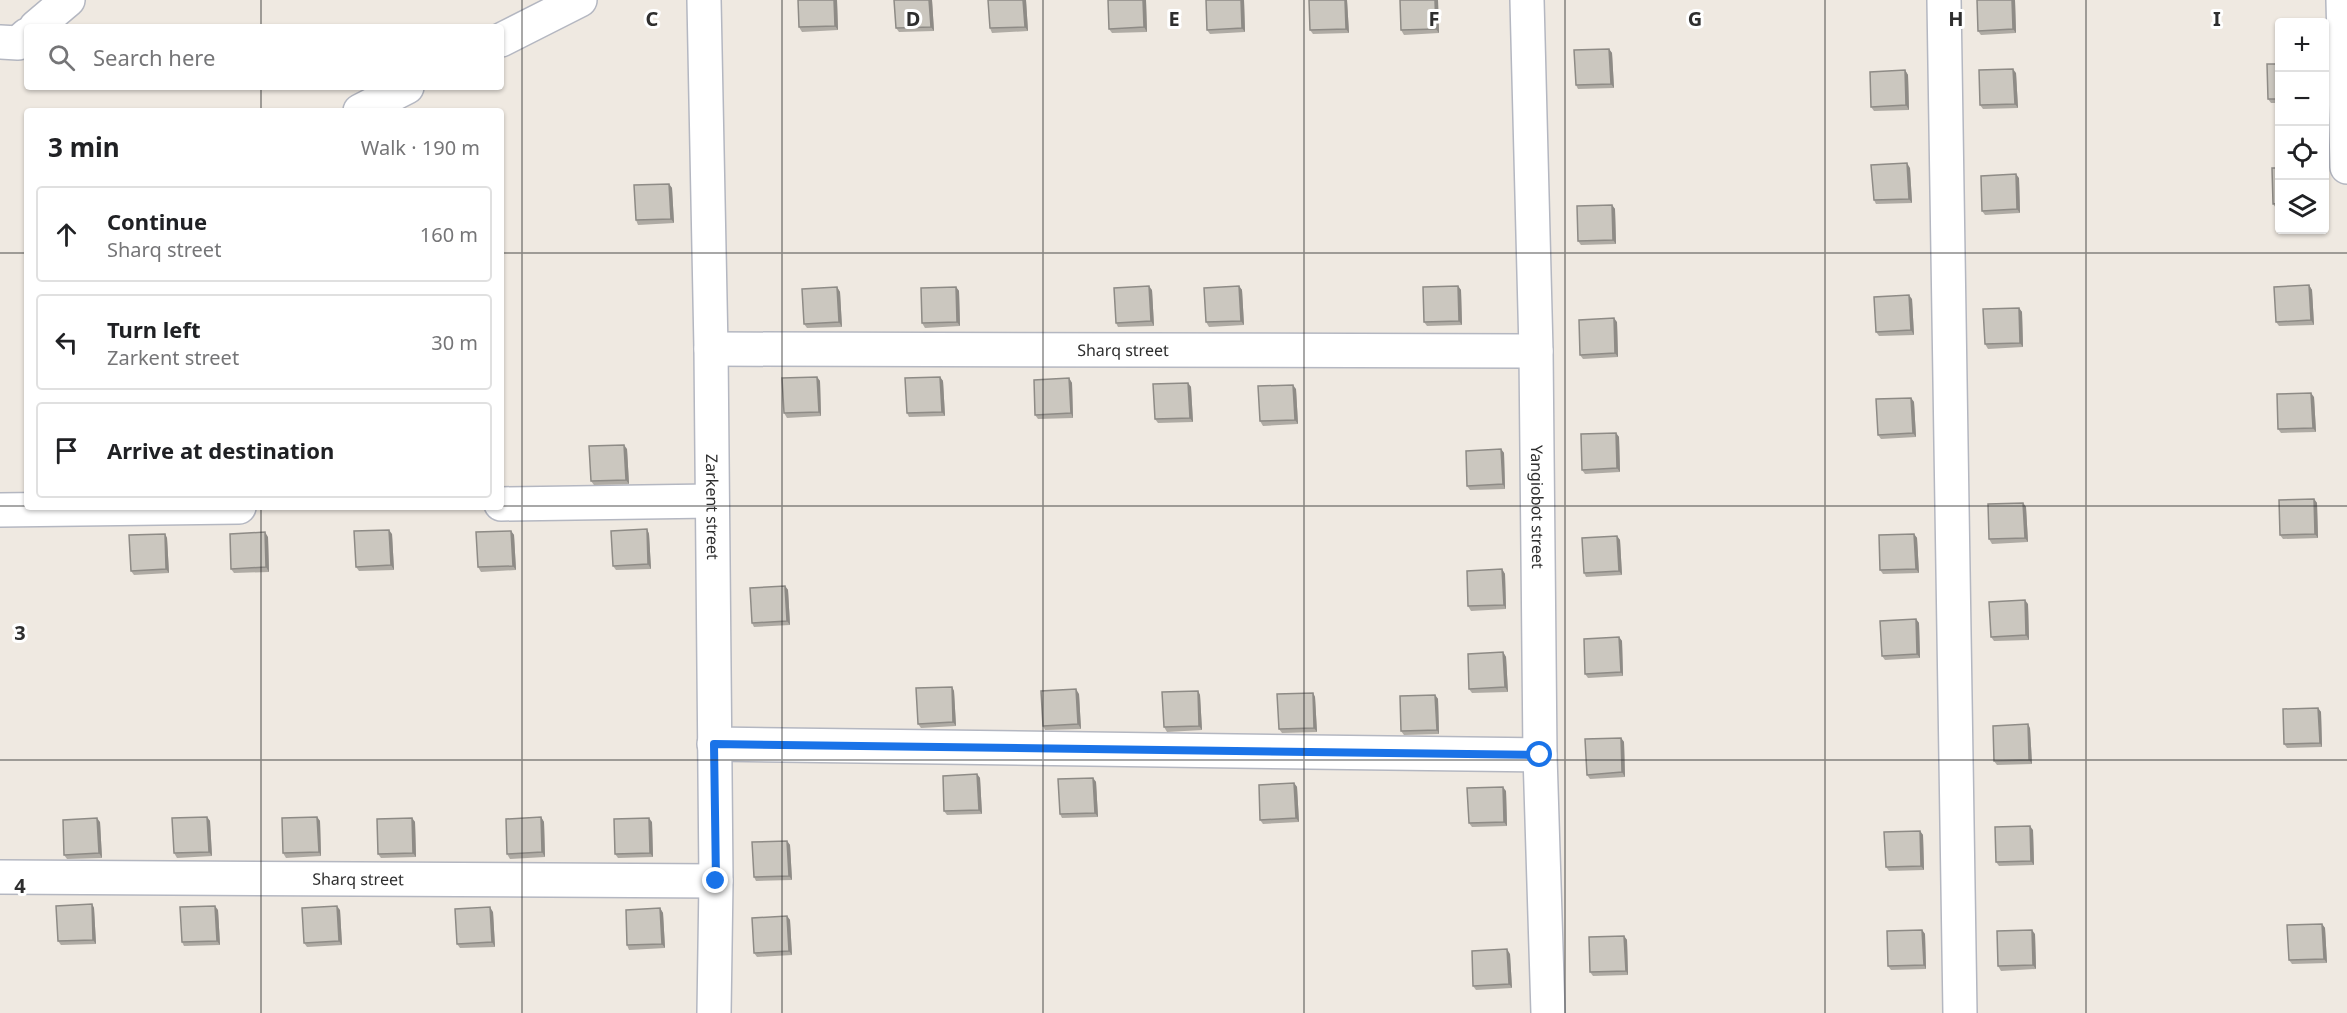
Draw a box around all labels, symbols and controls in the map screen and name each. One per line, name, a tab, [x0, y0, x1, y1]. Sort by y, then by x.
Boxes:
text: C	[646, 5, 659, 32]
text: D	[906, 5, 920, 32]
text: E	[1168, 5, 1180, 32]
text: F	[1429, 5, 1439, 32]
text: G	[1688, 5, 1702, 32]
text: H	[1948, 5, 1964, 32]
text: I	[2213, 5, 2221, 32]
map controls	[2275, 18, 2329, 234]
button: +	[2275, 18, 2329, 72]
search box	[24, 24, 504, 90]
icon: search	[45, 41, 78, 74]
text: Search here	[93, 42, 215, 72]
button: −	[2275, 72, 2329, 126]
button: locate	[2275, 126, 2329, 180]
text: 3 min	[48, 129, 120, 165]
text: Walk · 190 m	[361, 134, 480, 161]
button: layers	[2275, 180, 2329, 234]
text: Continue	[107, 206, 207, 236]
icon: ahead	[50, 218, 83, 251]
text: 160 m	[420, 221, 478, 248]
text: Sharq street	[107, 236, 221, 263]
text: Turn left	[107, 314, 201, 344]
icon: left	[50, 326, 83, 359]
text: 30 m	[431, 329, 478, 356]
street label: Sharq street	[1077, 339, 1169, 361]
text: Zarkent street	[107, 344, 239, 371]
icon: arrive	[50, 434, 83, 467]
text: Arrive at destination	[107, 435, 334, 465]
street label: Yangiobot street	[1526, 445, 1549, 569]
street label: Zarkent street	[701, 454, 724, 560]
text: 3	[14, 619, 26, 646]
route start	[1526, 741, 1552, 767]
route end	[702, 867, 728, 893]
street label: Sharq street	[312, 868, 404, 890]
text: 4	[14, 872, 26, 899]

